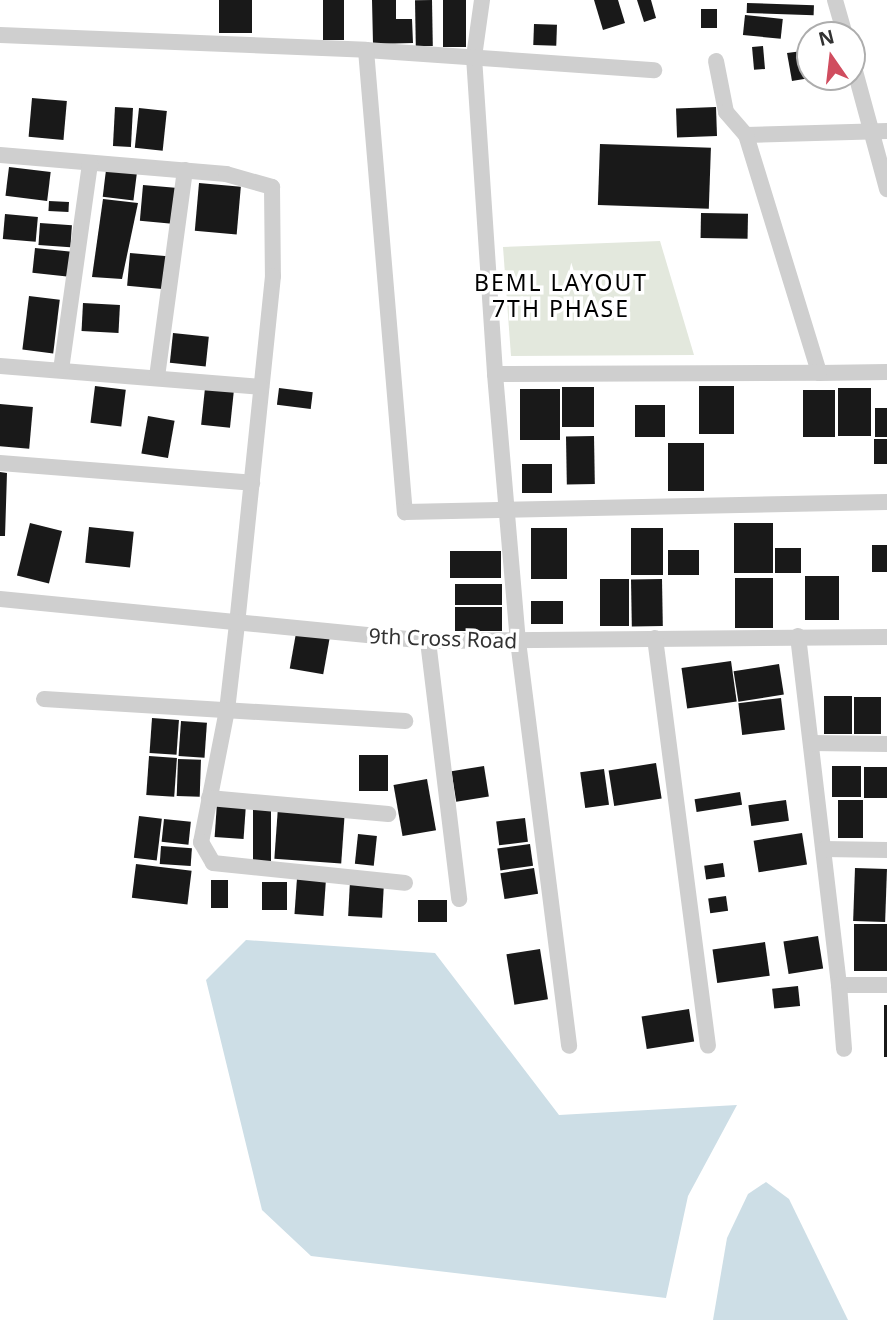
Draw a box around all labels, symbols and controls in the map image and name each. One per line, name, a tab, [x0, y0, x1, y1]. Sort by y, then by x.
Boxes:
north arrow	[796, 21, 866, 91]
text: N	[816, 23, 837, 52]
district label: BEML LAYOUT 7TH PHASE	[475, 268, 647, 322]
street label: 9th Cross Road	[368, 623, 518, 653]

